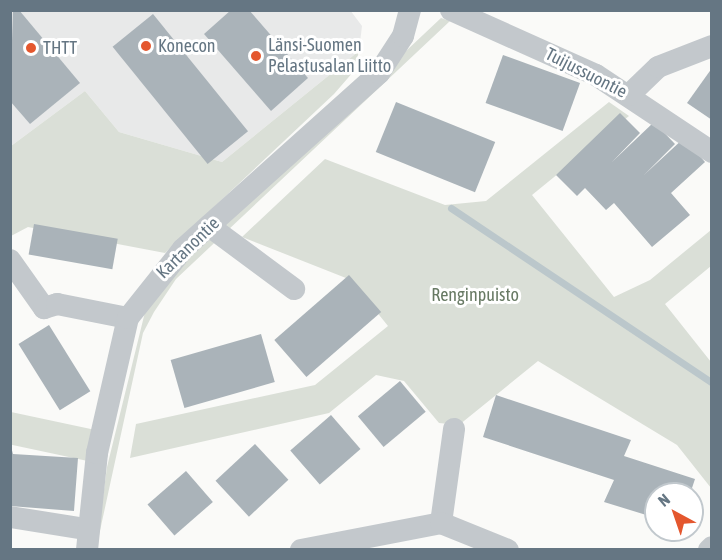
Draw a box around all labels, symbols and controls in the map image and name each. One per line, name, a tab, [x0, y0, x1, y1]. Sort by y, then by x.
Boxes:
place label: Konecon	[158, 35, 216, 57]
place label: Länsi-Suomen Pelastusalan Liitto	[268, 35, 391, 78]
place label: THTT	[43, 37, 77, 59]
marker: Konecon	[139, 39, 153, 53]
marker: THTT	[24, 41, 38, 55]
street label: Tuijussuontie	[542, 43, 630, 103]
marker: Länsi-Suomen Pelastusalan Liitto	[249, 49, 263, 63]
street label: Kartanontie	[152, 213, 224, 283]
park label: Renginpuisto	[431, 284, 519, 306]
north arrow	[644, 482, 704, 542]
text: N	[654, 490, 673, 510]

